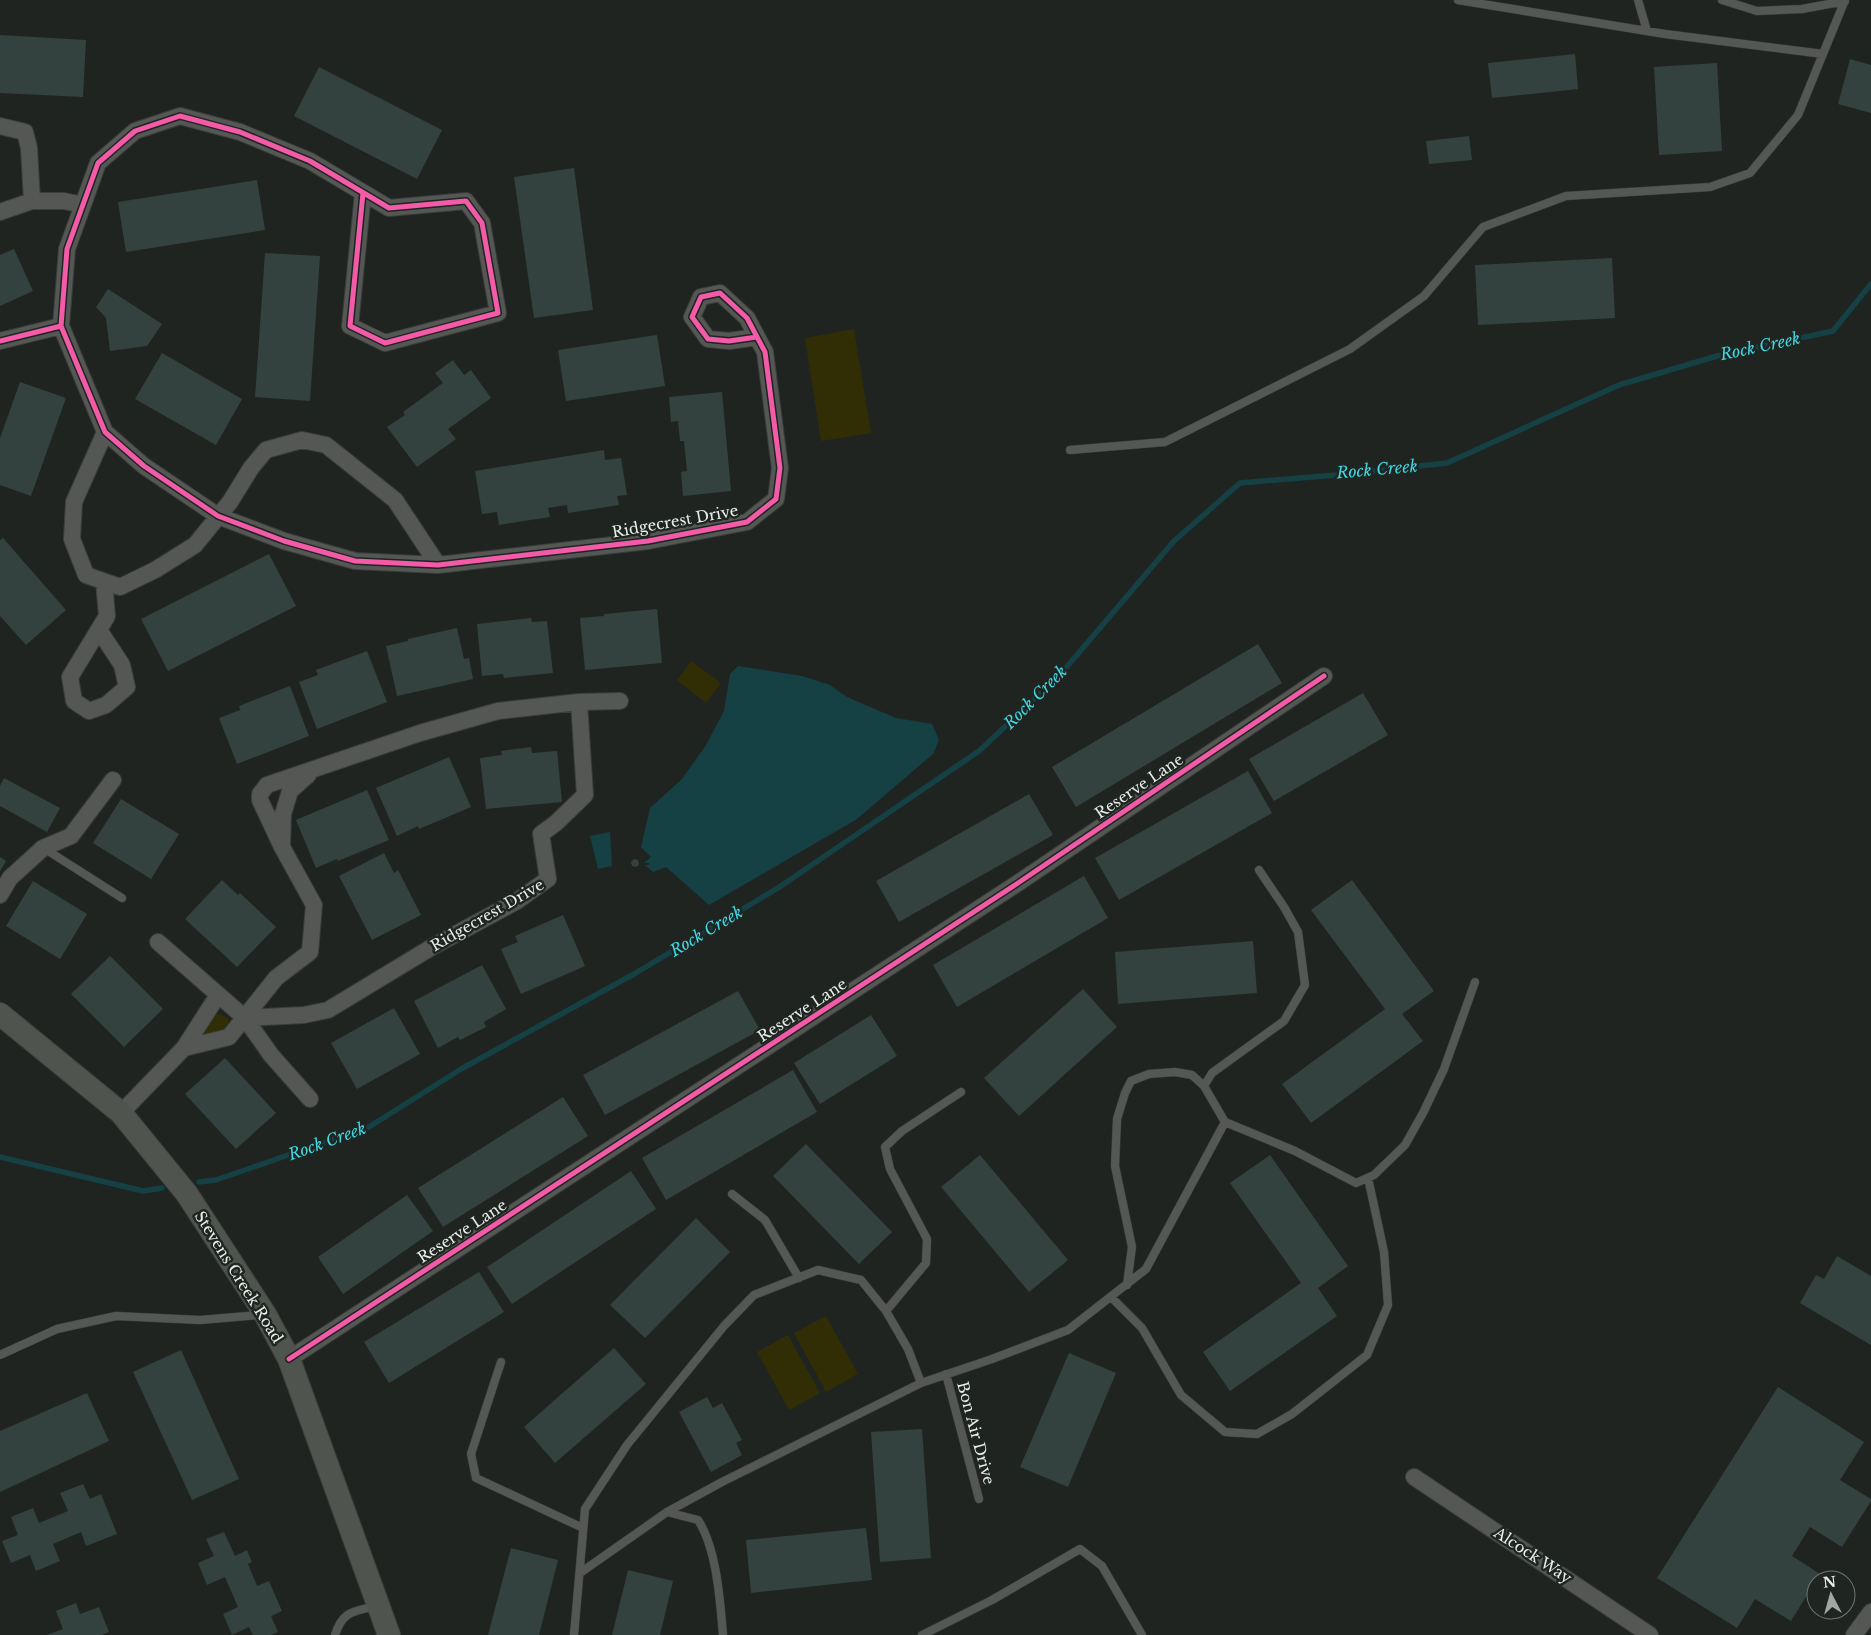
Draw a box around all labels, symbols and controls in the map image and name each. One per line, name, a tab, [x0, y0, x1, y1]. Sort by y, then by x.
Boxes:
water label: Rock Creek	[1717, 328, 1802, 364]
water label: Rock Creek	[1335, 455, 1418, 483]
street label: Ridgecrest Drive	[610, 501, 740, 541]
water label: Rock Creek	[998, 661, 1071, 734]
street label: Reserve Lane	[1091, 749, 1187, 823]
street label: Ridgecrest Drive	[427, 875, 547, 955]
water label: Rock Creek	[665, 901, 746, 961]
street label: Reserve Lane	[754, 974, 850, 1046]
water label: Rock Creek	[284, 1118, 369, 1165]
street label: Reserve Lane	[414, 1195, 510, 1267]
street label: Stevens Creek Road	[191, 1208, 287, 1346]
street label: Bon Air Drive	[953, 1379, 999, 1487]
street label: Alcock Way	[1490, 1522, 1576, 1587]
north arrow	[1806, 1570, 1856, 1620]
text: N	[1822, 1572, 1837, 1592]

